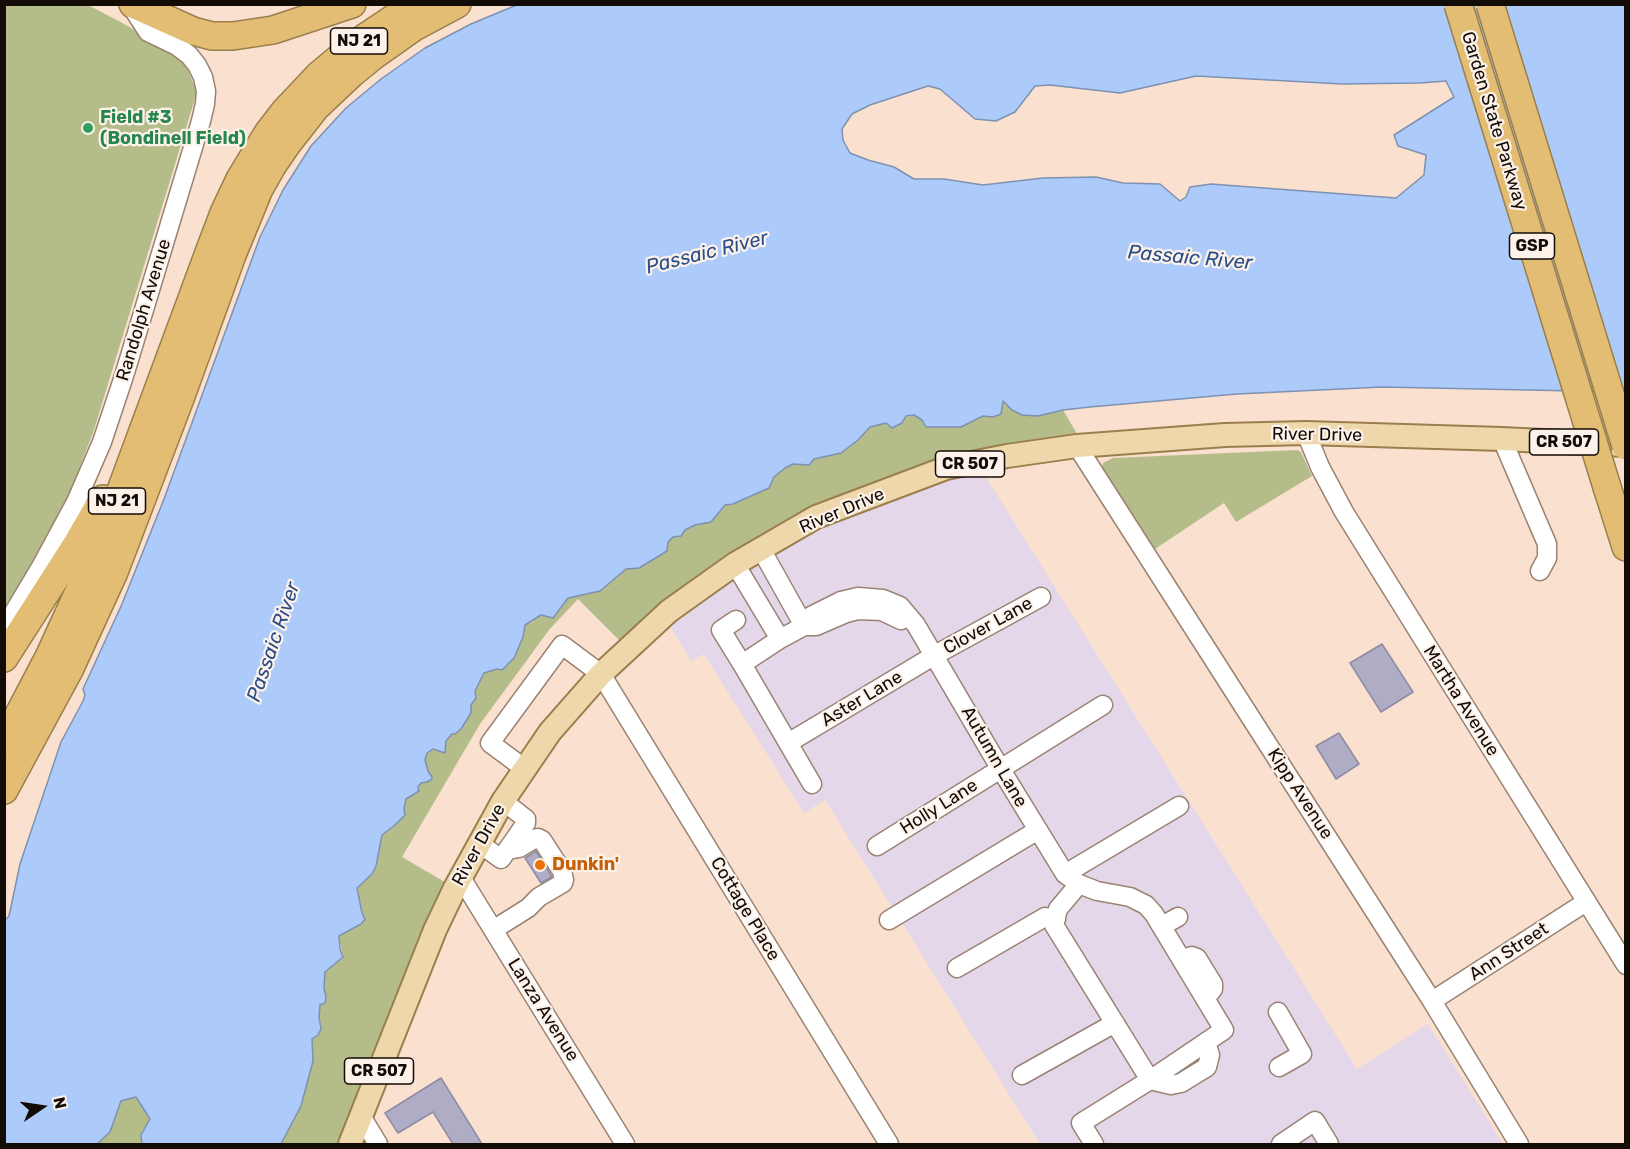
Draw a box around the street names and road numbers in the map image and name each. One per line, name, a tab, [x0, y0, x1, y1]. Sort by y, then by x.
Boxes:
road number: NJ 21	[330, 28, 388, 54]
street label: Garden State Parkway	[1457, 29, 1531, 213]
road number: GSP	[1510, 233, 1555, 259]
street label: Randolph Avenue	[112, 236, 176, 384]
street label: River Drive	[1272, 423, 1362, 447]
road number: CR 507	[1530, 429, 1598, 455]
road number: CR 507	[936, 451, 1004, 477]
street label: River Drive	[796, 483, 888, 539]
road number: NJ 21	[88, 488, 146, 514]
street label: Clover Lane	[940, 593, 1036, 659]
street label: Martha Avenue	[1418, 642, 1504, 760]
street label: Aster Lane	[818, 666, 906, 732]
street label: Autumn Lane	[956, 703, 1032, 811]
street label: Kipp Avenue	[1263, 744, 1337, 844]
street label: Holly Lane	[896, 775, 982, 839]
street label: River Drive	[448, 800, 510, 890]
street label: Cottage Place	[706, 853, 784, 965]
street label: Ann Street	[1465, 918, 1553, 986]
street label: Lanza Avenue	[503, 954, 583, 1066]
road number: CR 507	[344, 1058, 413, 1084]

